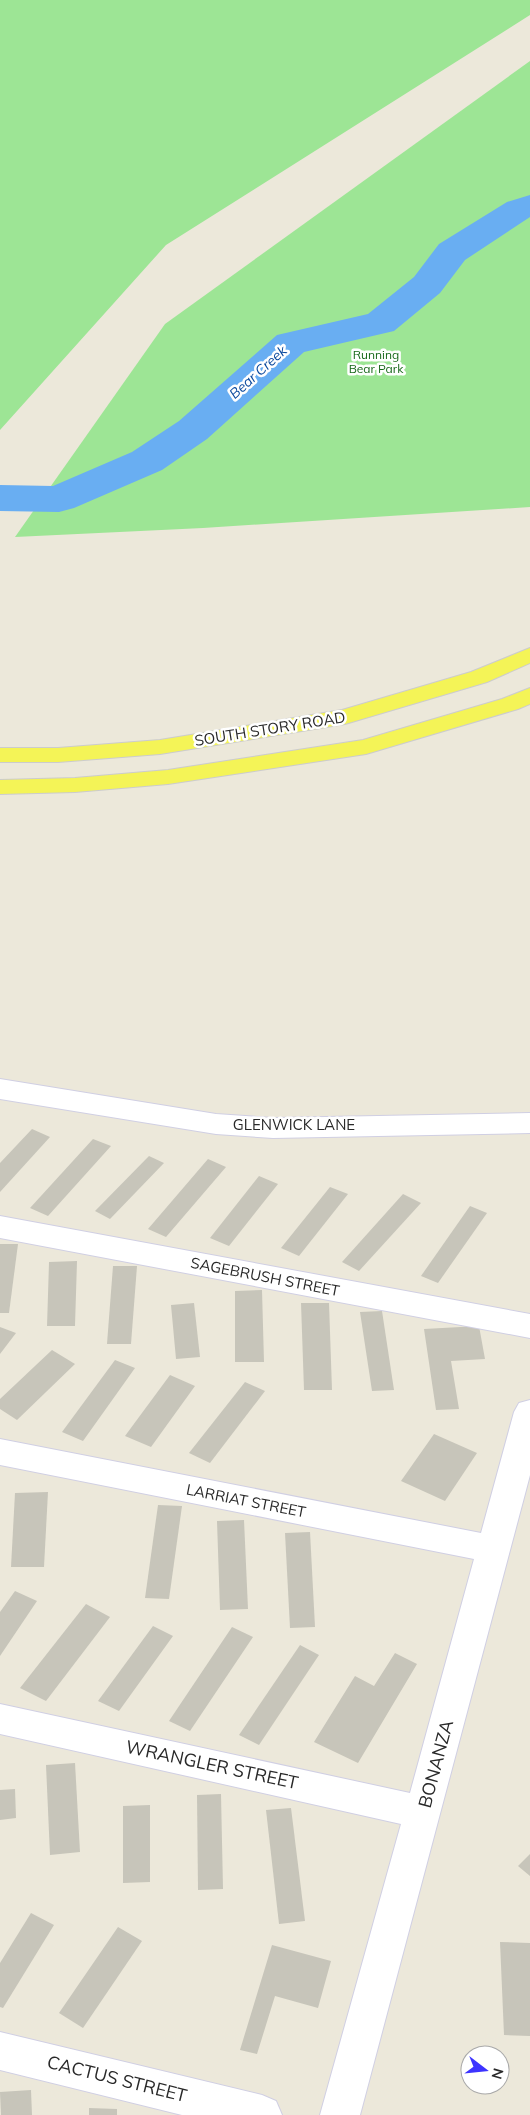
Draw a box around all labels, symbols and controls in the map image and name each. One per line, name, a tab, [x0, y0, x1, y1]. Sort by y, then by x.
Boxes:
water label: Bear Creek	[225, 341, 291, 403]
park label: Running Bear Park	[349, 347, 404, 376]
street label: SOUTH STORY ROAD	[193, 707, 347, 750]
street label: GLENWICK LANE	[233, 1115, 355, 1134]
street label: SAGEBRUSH STREET	[189, 1253, 341, 1300]
street label: LARRIAT STREET	[185, 1480, 308, 1521]
street label: BONANZA	[413, 1717, 458, 1810]
street label: WRANGLER STREET	[124, 1735, 301, 1794]
north arrow	[460, 2045, 510, 2095]
street label: CACTUS STREET	[45, 2050, 189, 2107]
text: N	[487, 2066, 508, 2081]

